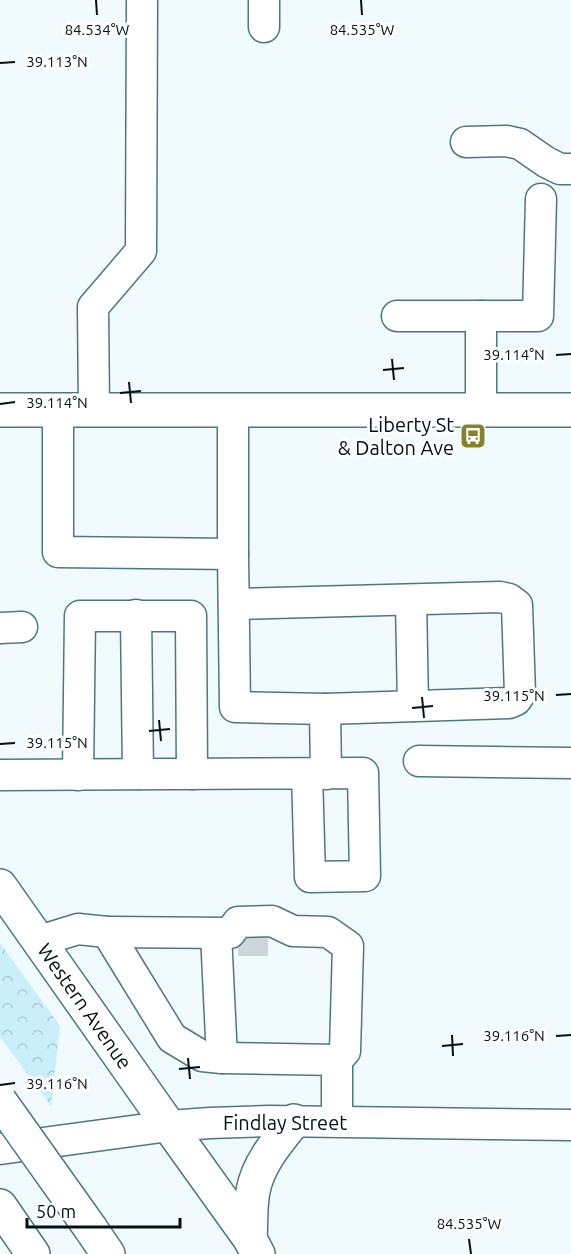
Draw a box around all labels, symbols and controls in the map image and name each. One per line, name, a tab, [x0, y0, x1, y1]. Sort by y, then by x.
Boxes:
text: 84.534°W	[65, 21, 129, 38]
text: 84.535°W	[330, 21, 394, 38]
text: 39.113°N	[26, 53, 88, 70]
text: 39.114°N	[483, 346, 545, 363]
text: 39.114°N	[26, 394, 88, 411]
place label: Liberty St & Dalton Ave	[338, 413, 454, 459]
bus stop icon: Liberty St & Dalton Ave	[458, 421, 488, 451]
text: 39.115°N	[483, 687, 545, 704]
text: 39.115°N	[26, 734, 88, 751]
street label: Western Avenue	[33, 939, 137, 1073]
text: 39.116°N	[483, 1027, 545, 1044]
text: 39.116°N	[26, 1075, 88, 1092]
street label: Findlay Street	[223, 1111, 347, 1134]
scale bar	[27, 1191, 180, 1229]
text: 50 m	[36, 1201, 76, 1221]
text: 84.535°W	[437, 1215, 501, 1232]

